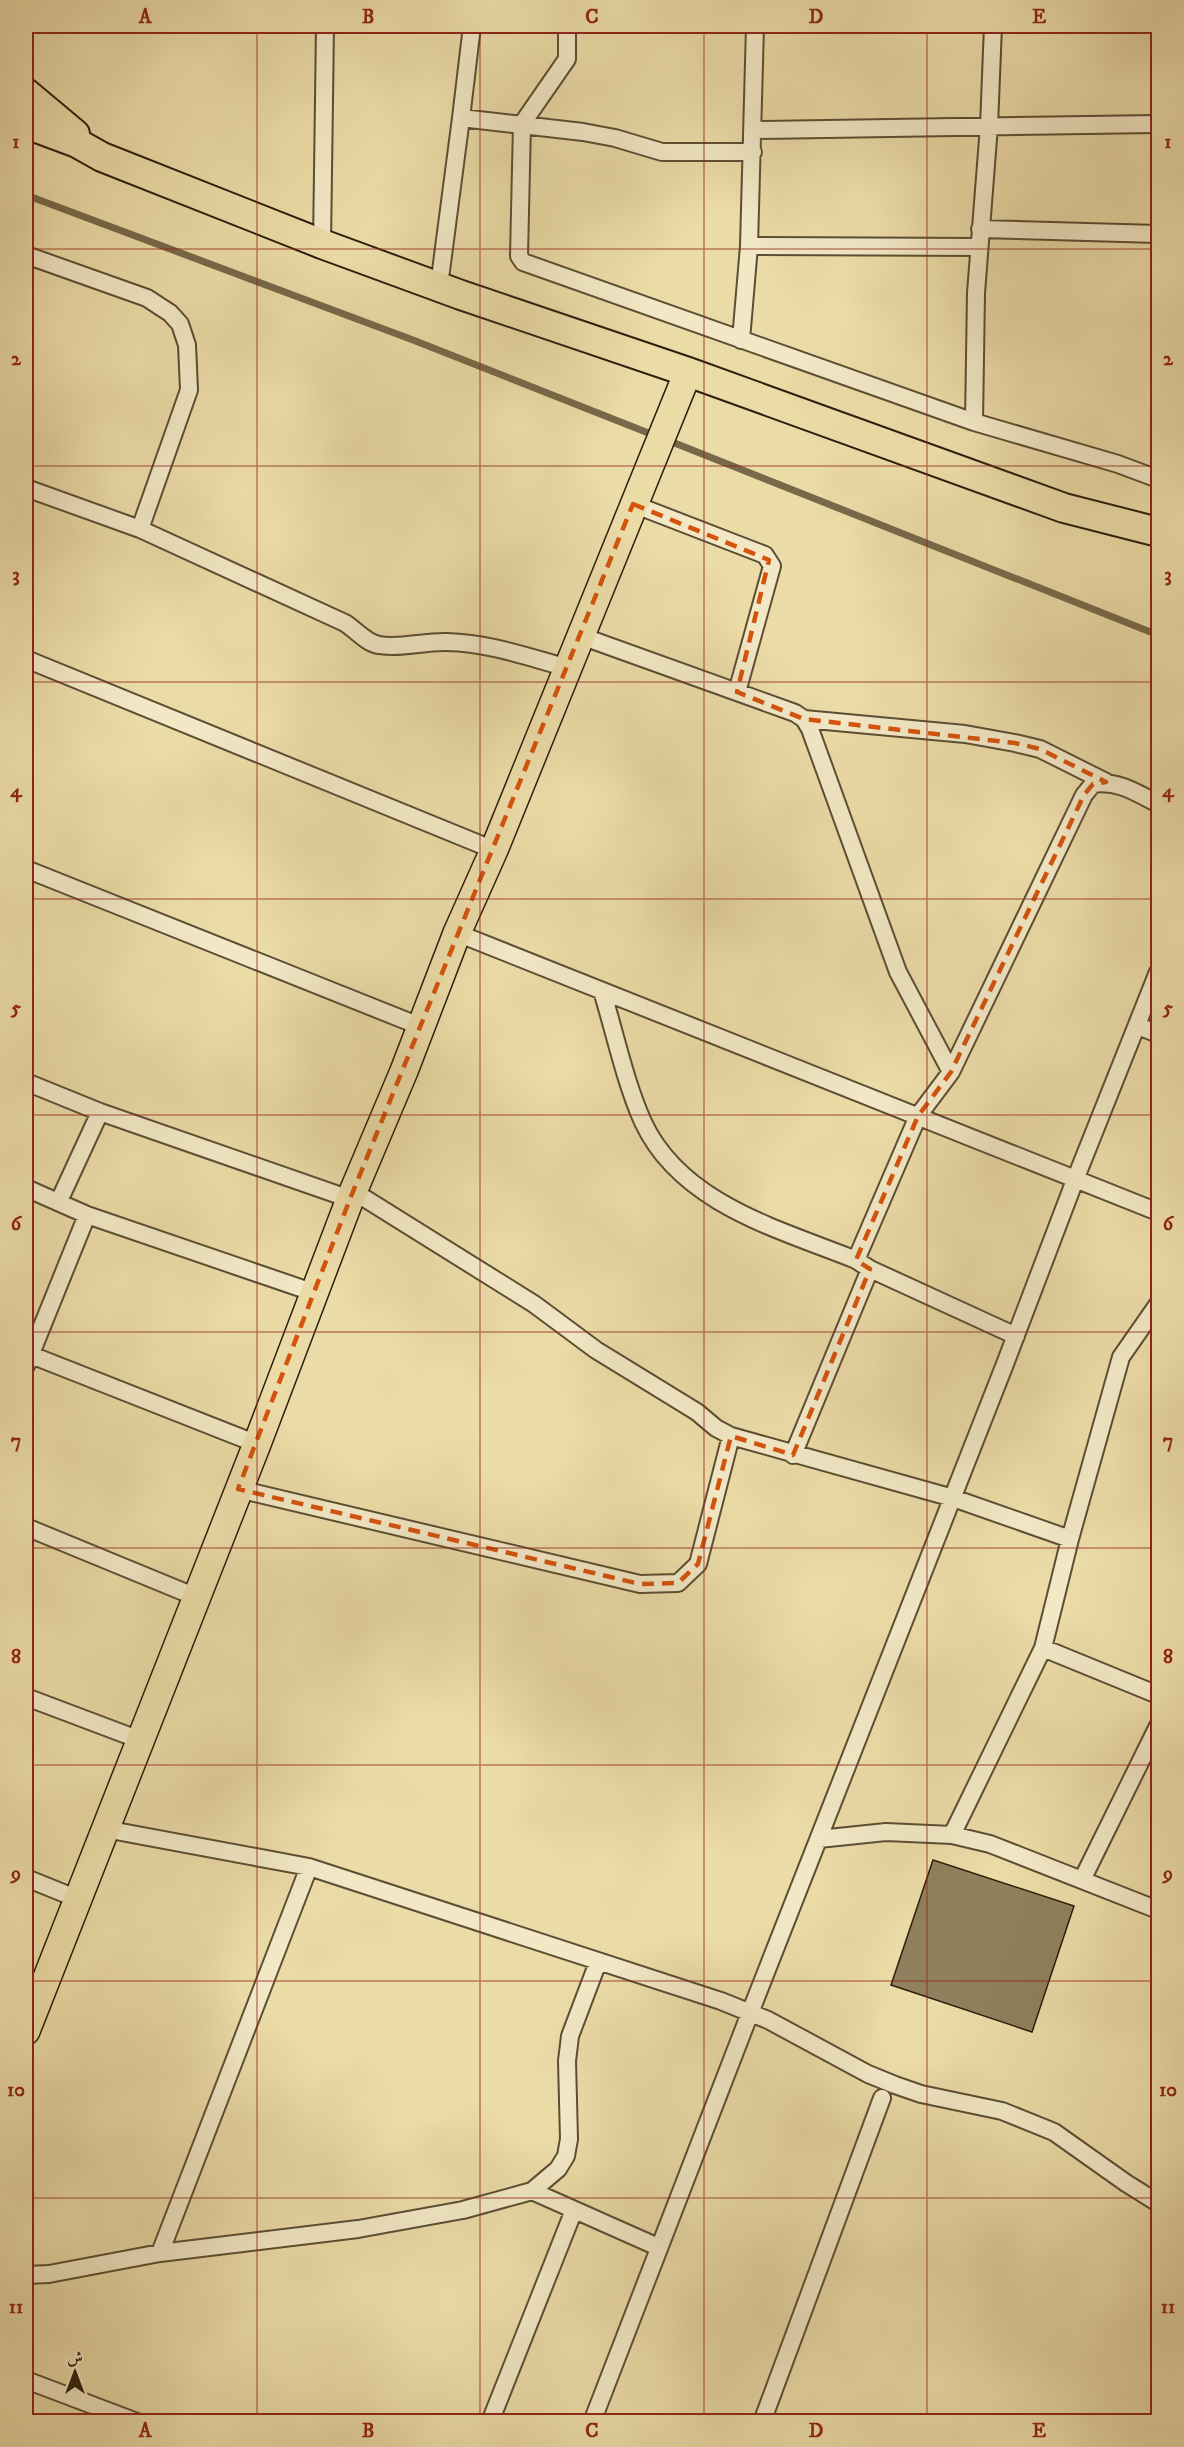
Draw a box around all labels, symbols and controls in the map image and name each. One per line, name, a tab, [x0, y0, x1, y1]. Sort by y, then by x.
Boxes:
text: A	[138, 5, 153, 30]
text: B	[362, 5, 374, 30]
text: C	[585, 5, 599, 30]
text: D	[809, 5, 824, 30]
text: E	[1032, 5, 1046, 30]
text: 1	[12, 130, 20, 155]
text: 1	[1164, 130, 1172, 155]
text: 2	[11, 347, 22, 372]
text: 2	[1163, 347, 1174, 372]
text: 3	[12, 563, 20, 588]
text: 3	[1164, 563, 1172, 588]
text: 4	[10, 779, 23, 804]
text: 4	[1162, 779, 1175, 804]
text: 5	[10, 996, 21, 1021]
text: 5	[1162, 996, 1173, 1021]
text: 6	[11, 1212, 23, 1237]
text: 6	[1163, 1212, 1175, 1237]
text: 7	[11, 1429, 21, 1454]
text: 7	[1163, 1429, 1173, 1454]
text: 8	[11, 1645, 21, 1670]
text: 8	[1163, 1645, 1173, 1670]
text: 9	[9, 1862, 21, 1887]
text: 9	[1161, 1862, 1173, 1887]
text: 10	[7, 2078, 25, 2103]
text: 10	[1159, 2078, 1177, 2103]
text: 11	[9, 2295, 23, 2320]
text: 11	[1161, 2295, 1175, 2320]
north arrow	[45, 2342, 105, 2402]
text: ش	[67, 2348, 83, 2368]
text: A	[138, 2419, 153, 2444]
text: B	[362, 2419, 374, 2444]
text: C	[585, 2419, 599, 2444]
text: D	[809, 2419, 824, 2444]
text: E	[1032, 2419, 1046, 2444]

